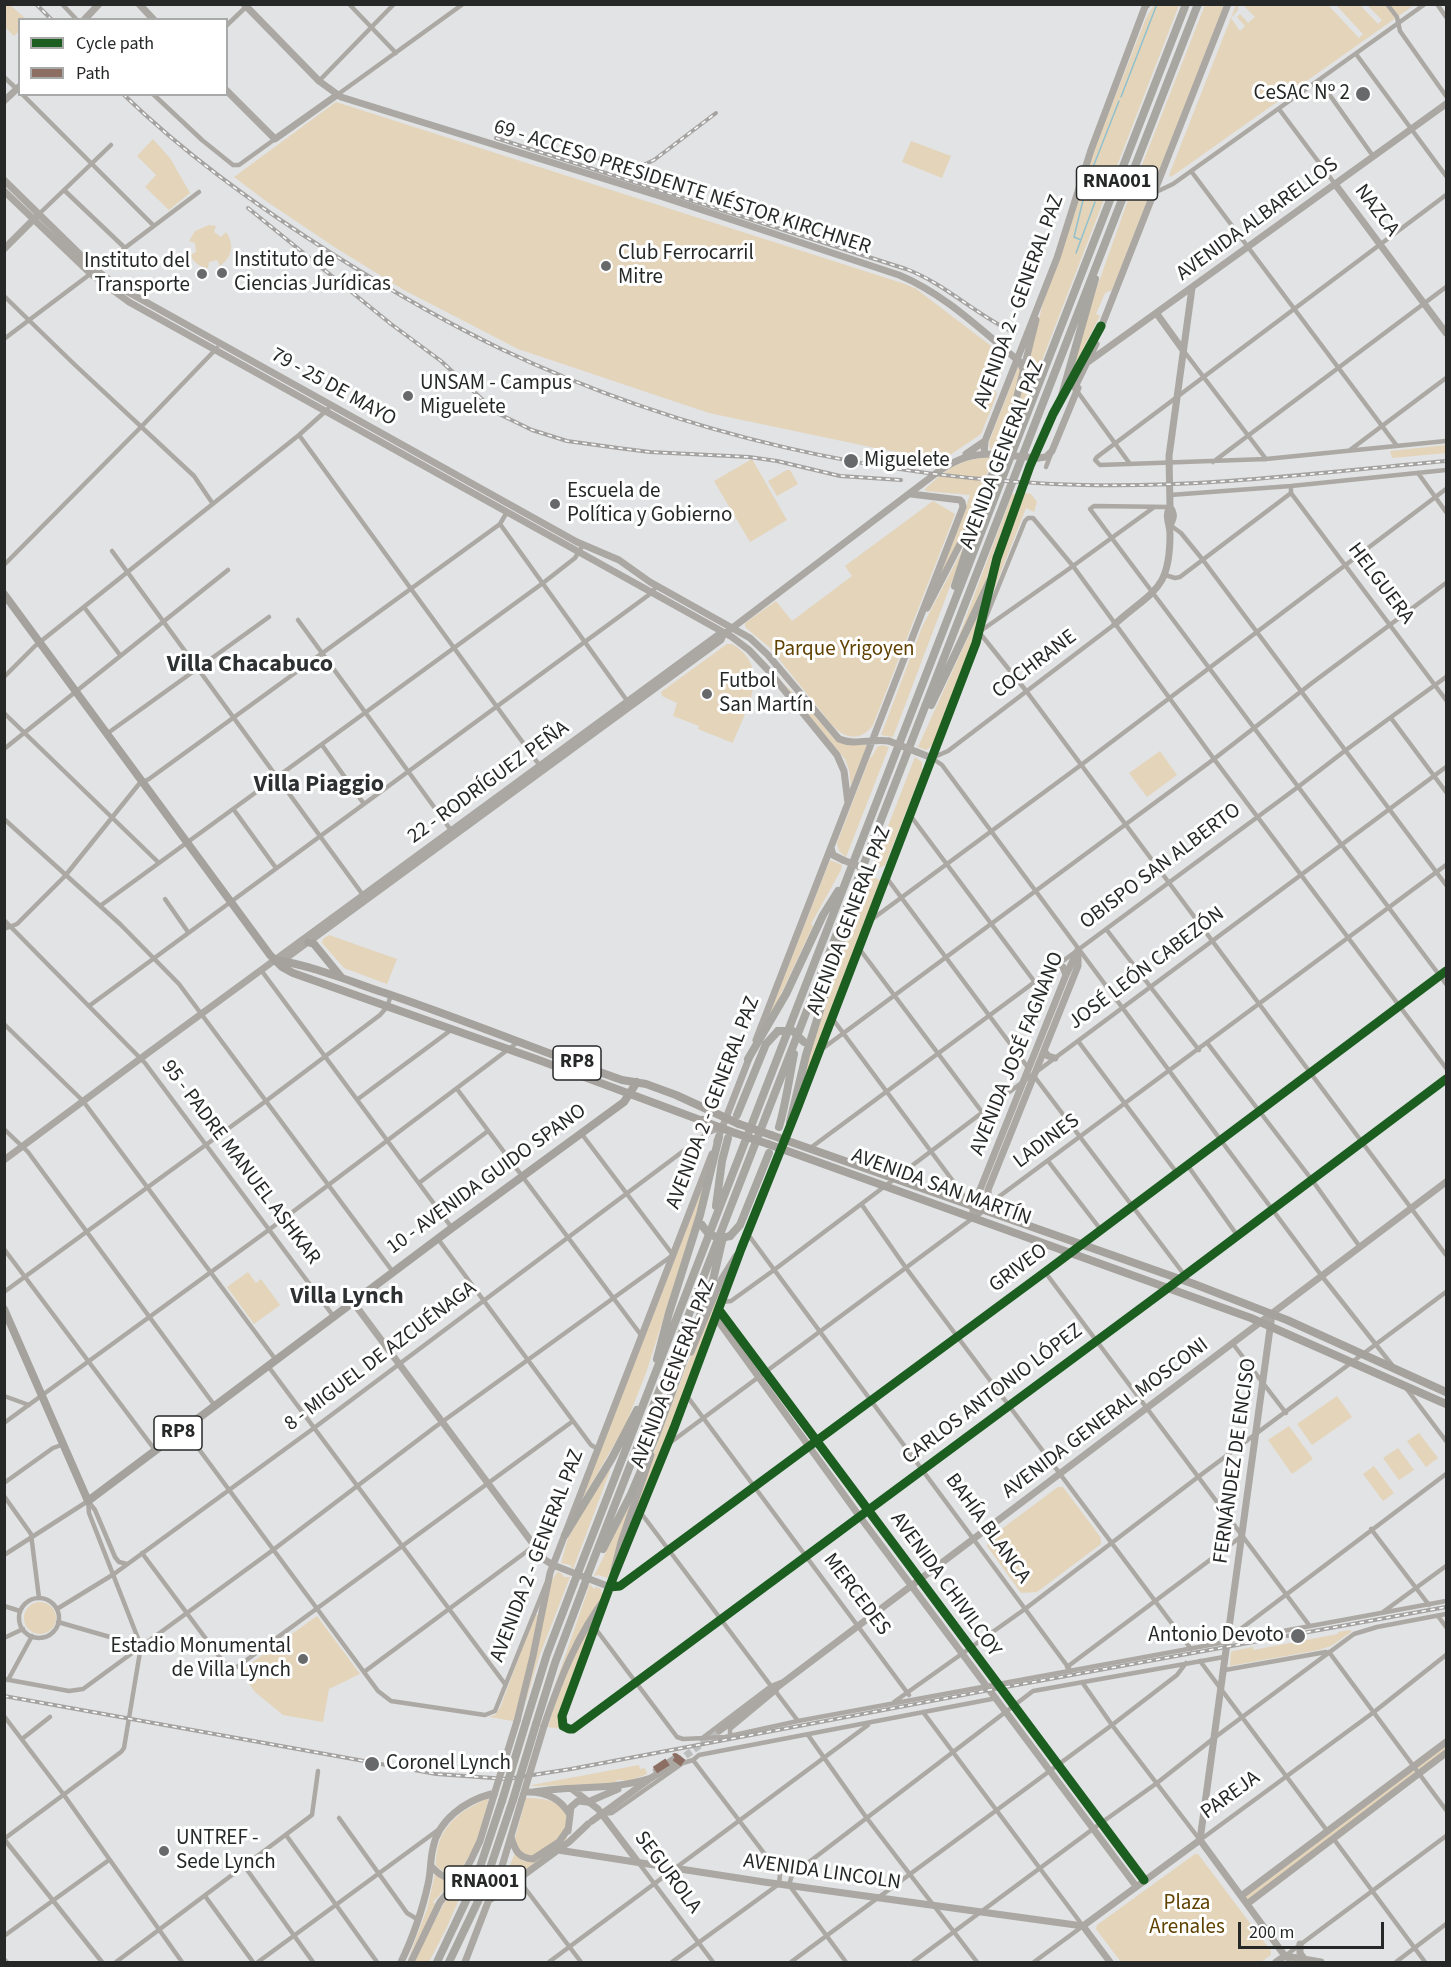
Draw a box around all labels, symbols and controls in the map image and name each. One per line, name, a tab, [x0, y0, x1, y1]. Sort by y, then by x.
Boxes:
legend	[18, 18, 228, 96]
text: Cycle path	[76, 31, 154, 56]
text: Path	[76, 61, 110, 86]
place label: CeSAC Nº 2	[1254, 81, 1350, 107]
marker: CeSAC Nº 2	[1354, 85, 1372, 103]
street label: 69 - ACCESO PRESIDENTE NÉSTOR KIRCHNER	[490, 115, 874, 261]
street label: AVENIDA ALBARELLOS	[1172, 153, 1344, 287]
road number: RNA001	[1076, 166, 1158, 200]
street label: NAZCA	[1348, 180, 1404, 242]
street label: AVENIDA 2 - GENERAL PAZ	[970, 192, 1070, 412]
place label: Club Ferrocarril Mitre	[618, 241, 754, 291]
place label: Instituto de Ciencias Jurídicas	[234, 248, 391, 298]
place label: Instituto del Transporte	[84, 249, 190, 299]
marker: Club Ferrocarril Mitre	[599, 259, 613, 273]
marker: Instituto de Ciencias Jurídicas	[215, 266, 229, 280]
marker: Instituto del Transporte	[195, 267, 209, 281]
street label: 79 - 25 DE MAYO	[266, 343, 400, 433]
street label: AVENIDA GENERAL PAZ	[955, 357, 1051, 553]
place label: UNSAM - Campus Miguelete	[420, 371, 572, 421]
marker: UNSAM - Campus Miguelete	[401, 389, 415, 403]
place label: Miguelete	[864, 448, 950, 474]
marker: Miguelete	[842, 452, 860, 470]
place label: Escuela de Política y Gobierno	[567, 479, 732, 529]
marker: Escuela de Política y Gobierno	[548, 497, 562, 511]
street label: HELGUERA	[1341, 538, 1419, 630]
street label: COCHRANE	[988, 625, 1082, 705]
park label: Parque Yrigoyen	[773, 637, 915, 663]
district label: Villa Chacabuco	[167, 652, 333, 680]
place label: Futbol San Martín	[719, 669, 813, 719]
marker: Futbol San Martín	[700, 687, 714, 701]
street label: 22 - RODRÍGUEZ PEÑA	[403, 716, 575, 850]
district label: Villa Piaggio	[254, 772, 384, 800]
street label: OBISPO SAN ALBERTO	[1076, 798, 1246, 936]
street label: AVENIDA GENERAL PAZ	[802, 823, 898, 1019]
street label: JOSÉ LEÓN CABEZÓN	[1064, 902, 1230, 1036]
street label: AVENIDA JOSÉ FAGNANO	[966, 949, 1070, 1159]
street label: AVENIDA 2 - GENERAL PAZ	[662, 993, 766, 1213]
road number: RP8	[553, 1046, 601, 1080]
street label: 95 - PADRE MANUEL ASHKAR	[155, 1056, 325, 1270]
street label: 10 - AVENIDA GUIDO SPANO	[382, 1099, 592, 1261]
street label: LADINES	[1009, 1109, 1085, 1175]
street label: AVENIDA SAN MARTÍN	[848, 1144, 1034, 1232]
street label: GRIVEO	[985, 1239, 1053, 1299]
street label: AVENIDA GENERAL PAZ	[626, 1276, 722, 1472]
street label: 8 - MIGUEL DE AZCUÉNAGA	[280, 1277, 482, 1437]
district label: Villa Lynch	[290, 1284, 404, 1312]
street label: CARLOS ANTONIO LÓPEZ	[898, 1319, 1088, 1471]
street label: AVENIDA GENERAL MOSCONI	[998, 1333, 1214, 1505]
street label: FERNÁNDEZ DE ENCISO	[1209, 1357, 1263, 1565]
road number: RP8	[154, 1416, 202, 1450]
street label: AVENIDA 2 - GENERAL PAZ	[486, 1446, 590, 1666]
street label: BAHÍA BLANCA	[939, 1469, 1035, 1589]
street label: AVENIDA CHIVILCOY	[884, 1508, 1006, 1662]
street label: MERCEDES	[817, 1549, 895, 1641]
place label: Antonio Devoto	[1148, 1623, 1284, 1649]
marker: Antonio Devoto	[1289, 1627, 1307, 1645]
place label: Estadio Monumental de Villa Lynch	[110, 1634, 291, 1684]
marker: Estadio Monumental de Villa Lynch	[296, 1652, 310, 1666]
place label: Coronel Lynch	[386, 1751, 511, 1777]
marker: Coronel Lynch	[363, 1755, 381, 1773]
street label: PAREJA	[1197, 1766, 1265, 1826]
place label: UNTREF - Sede Lynch	[176, 1826, 276, 1876]
street label: SEGUROLA	[628, 1827, 706, 1919]
marker: UNTREF - Sede Lynch	[157, 1844, 171, 1858]
street label: AVENIDA LINCOLN	[742, 1849, 902, 1897]
road number: RNA001	[444, 1866, 526, 1900]
park label: Plaza Arenales	[1149, 1891, 1225, 1941]
scale bar	[1241, 1910, 1386, 1948]
text: 200 m	[1249, 1920, 1294, 1945]

